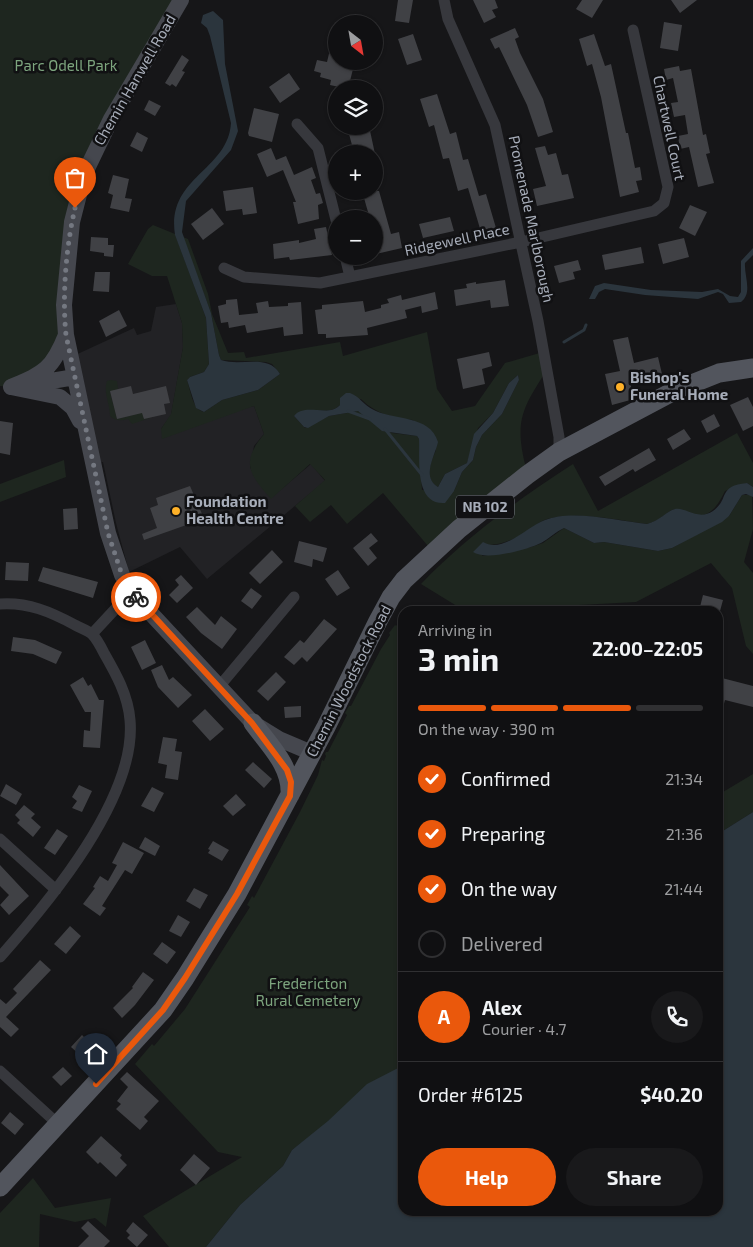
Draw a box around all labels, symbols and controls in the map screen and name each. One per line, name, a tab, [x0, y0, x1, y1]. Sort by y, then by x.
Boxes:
street label: Chemin Hanwell Road	[89, 11, 179, 148]
north arrow	[328, 15, 382, 70]
map controls	[328, 15, 383, 265]
park label: Parc Odell Park	[15, 56, 118, 74]
street label: Chartwell Court	[650, 74, 690, 182]
button: layers	[328, 80, 383, 135]
street label: Promenade Marlborough	[505, 134, 558, 304]
button: +	[328, 145, 383, 200]
pin	[54, 157, 96, 208]
icon: bag	[61, 164, 89, 192]
button: −	[328, 210, 383, 265]
street label: Ridgewell Place	[403, 219, 511, 259]
place label: Bishop's Funeral Home	[630, 368, 728, 403]
marker: Bishop's Funeral Home	[614, 381, 626, 393]
place label: Foundation Health Centre	[186, 492, 284, 527]
road number: NB 102	[456, 496, 514, 518]
marker: Foundation Health Centre	[170, 505, 182, 517]
courier	[111, 572, 161, 622]
icon: bike	[122, 583, 150, 611]
street label: Chemin Woodstock Road	[302, 602, 394, 760]
text: Arriving in	[418, 620, 492, 639]
text: 22:00–22:05	[592, 637, 703, 660]
text: 3 min	[418, 639, 499, 677]
text: On the way · 390 m	[418, 719, 555, 738]
icon: check	[418, 765, 446, 793]
text: Confirmed	[461, 767, 551, 790]
text: 21:34	[665, 769, 703, 788]
icon: check	[418, 820, 446, 848]
text: Preparing	[461, 822, 545, 845]
text: 21:36	[666, 824, 703, 843]
icon: check	[418, 875, 446, 903]
text: On the way	[461, 877, 557, 900]
text: 21:44	[664, 879, 703, 898]
text: Delivered	[461, 932, 543, 955]
park label: Fredericton Rural Cemetery	[255, 974, 361, 1009]
button: phone	[651, 991, 703, 1043]
text: Alex	[482, 996, 522, 1019]
text: A	[438, 1005, 450, 1028]
text: Courier · 4.7	[482, 1019, 566, 1038]
pin	[75, 1033, 117, 1084]
icon: home	[82, 1040, 110, 1068]
text: Order #6125	[418, 1083, 523, 1106]
text: $40.20	[640, 1083, 703, 1106]
button: Help	[418, 1148, 556, 1206]
button: Share	[566, 1148, 703, 1206]

